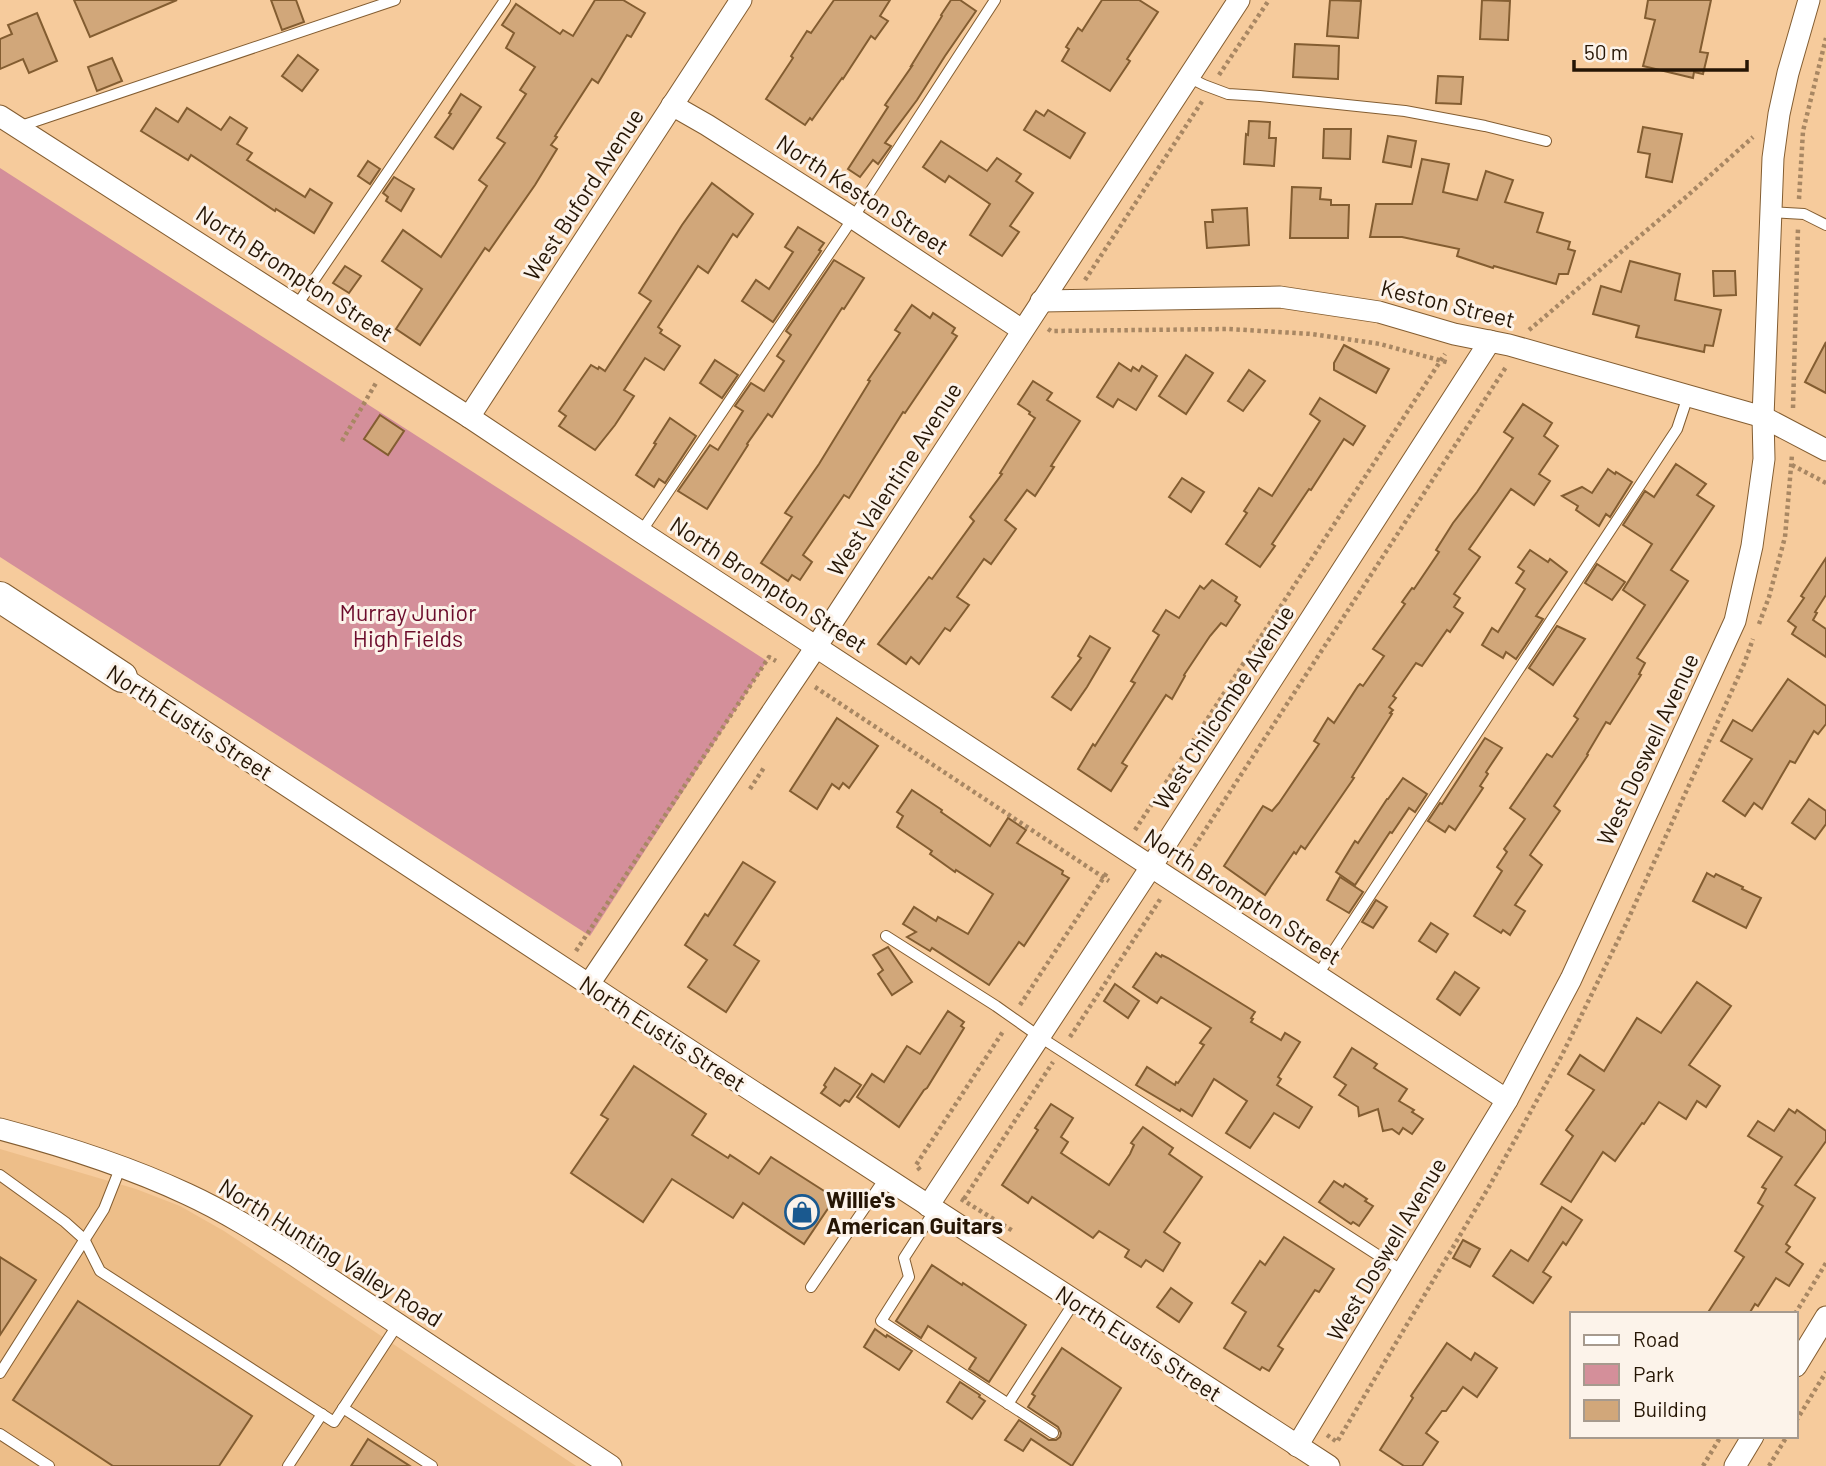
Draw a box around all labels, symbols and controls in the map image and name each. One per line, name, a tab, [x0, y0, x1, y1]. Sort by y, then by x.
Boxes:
scale bar	[1574, 28, 1747, 72]
text: 50 m	[1584, 39, 1628, 64]
street label: West Buford Avenue	[517, 103, 649, 285]
street label: North Keston Street	[772, 128, 954, 260]
street label: North Brompton Street	[191, 199, 399, 347]
street label: Keston Street	[1378, 273, 1518, 333]
street label: West Valentine Avenue	[821, 377, 967, 581]
street label: North Brompton Street	[665, 510, 873, 658]
park label: Murray Junior High Fields	[339, 598, 477, 652]
street label: West Chilcombe Avenue	[1146, 599, 1300, 815]
street label: West Doswell Avenue	[1590, 648, 1704, 850]
street label: North Eustis Street	[102, 658, 278, 786]
street label: North Brompton Street	[1139, 822, 1347, 970]
street label: North Eustis Street	[575, 969, 751, 1097]
street label: West Doswell Avenue	[1320, 1152, 1452, 1346]
street label: North Hunting Valley Road	[214, 1172, 448, 1332]
place label: Willie's American Guitars	[826, 1185, 1003, 1239]
shop icon: Willie's American Guitars	[783, 1193, 821, 1231]
street label: North Eustis Street	[1051, 1279, 1227, 1407]
legend	[1570, 1312, 1798, 1438]
text: Road	[1633, 1326, 1679, 1351]
text: Park	[1633, 1361, 1674, 1386]
text: Building	[1633, 1396, 1707, 1421]

